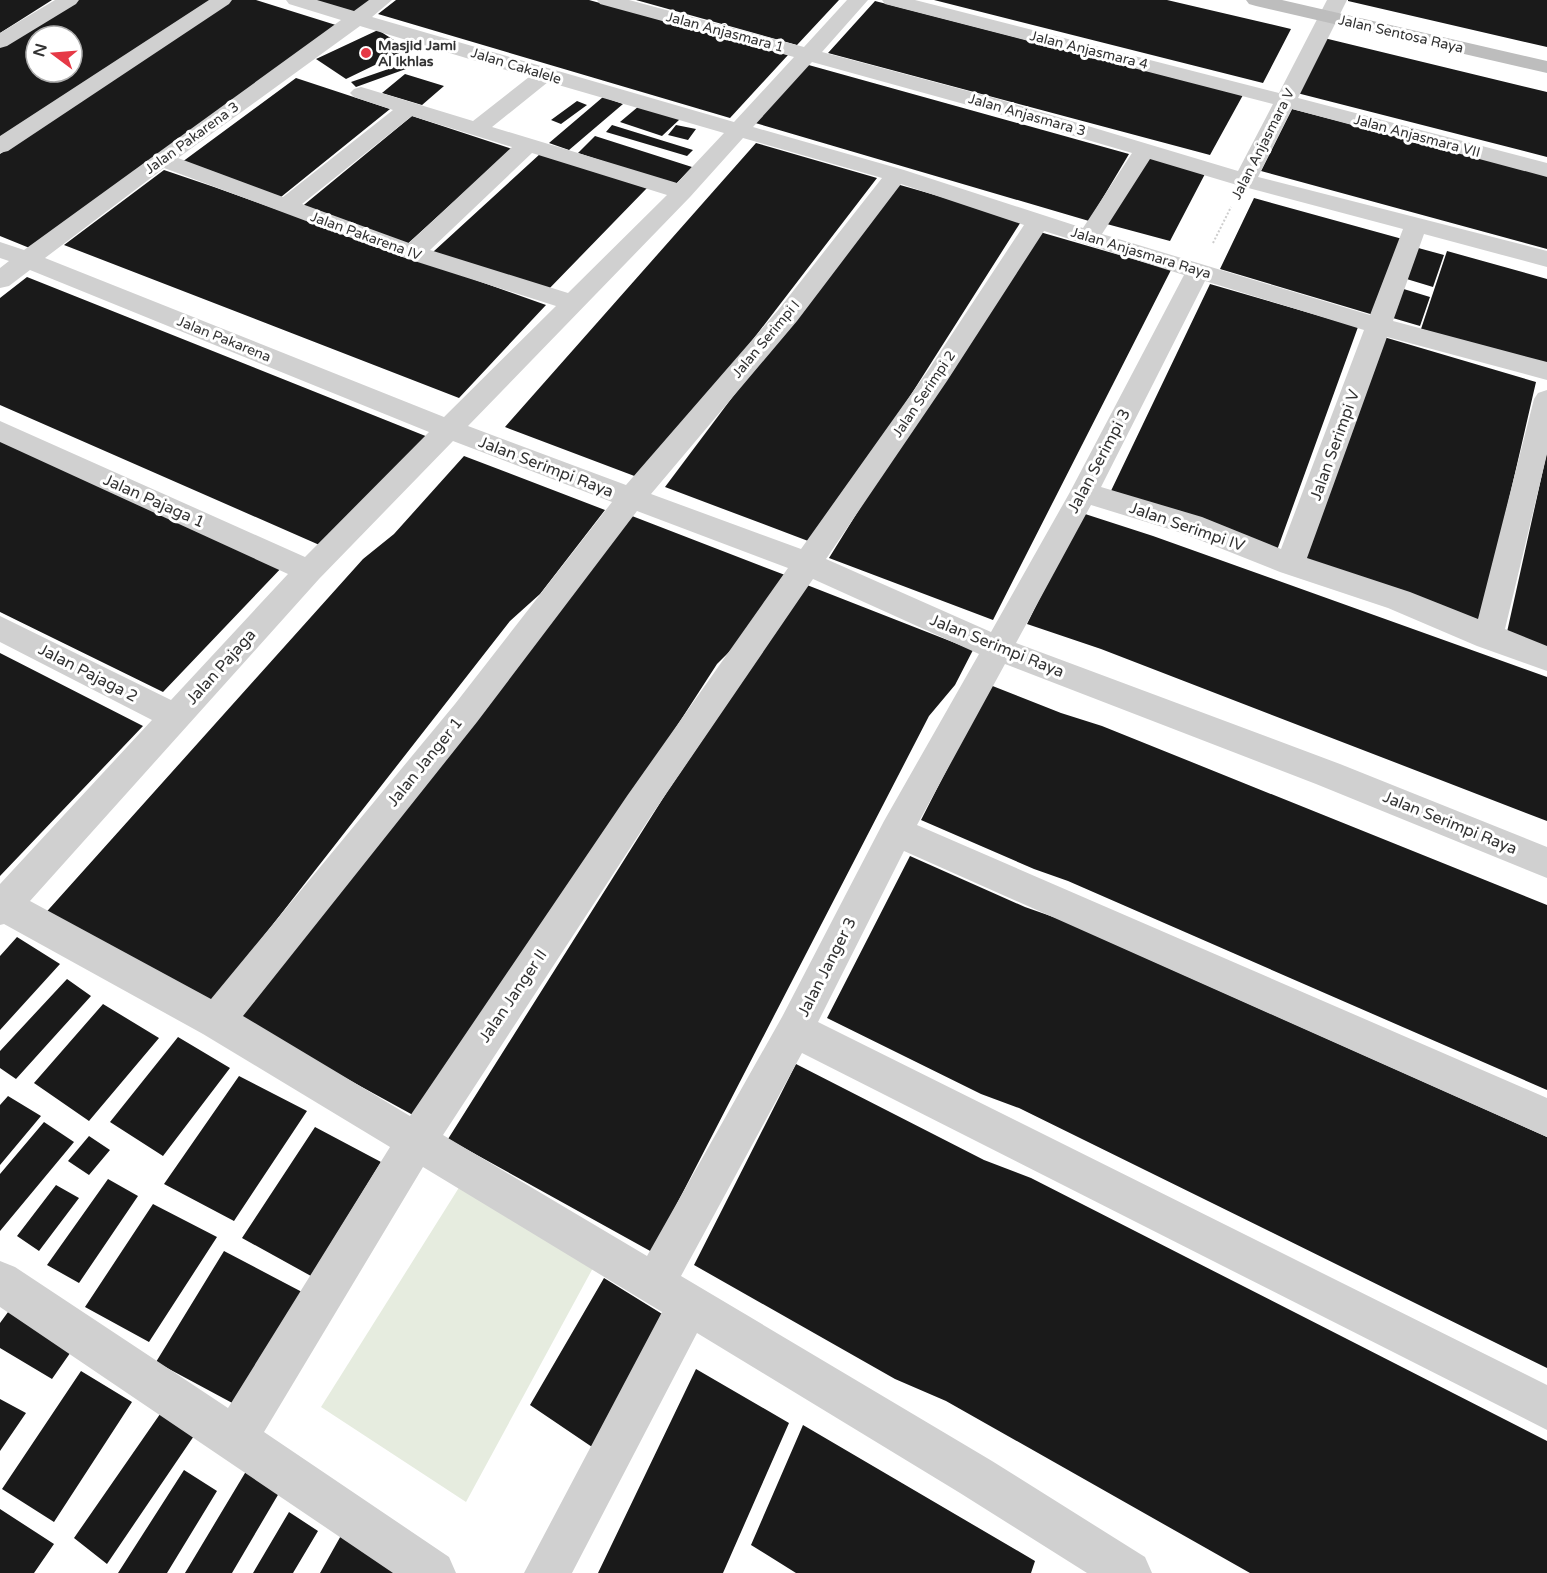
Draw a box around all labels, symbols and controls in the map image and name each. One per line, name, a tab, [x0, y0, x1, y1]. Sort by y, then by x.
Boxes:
street label: Jalan Anjasmara 1	[664, 8, 786, 56]
street label: Jalan Sentosa Raya	[1337, 11, 1465, 57]
north arrow	[24, 24, 84, 84]
street label: Jalan Anjasmara 4	[1028, 27, 1150, 73]
place label: Masjid Jami Al Ikhlas	[378, 37, 456, 70]
text: N	[29, 41, 52, 59]
street label: Jalan Cakalele	[469, 44, 563, 88]
marker: Masjid Jami Al Ikhlas	[359, 46, 373, 60]
street label: Jalan Anjasmara V	[1228, 85, 1298, 202]
street label: Jalan Anjasmara 3	[966, 90, 1088, 140]
street label: Jalan Pakarena 3	[142, 98, 242, 178]
street label: Jalan Anjasmara VII	[1352, 111, 1482, 161]
street label: Jalan Pakarena IV	[308, 208, 424, 264]
street label: Jalan Anjasmara Raya	[1069, 224, 1213, 282]
street label: Jalan Serimpi I	[729, 297, 803, 381]
street label: Jalan Pakarena	[175, 312, 273, 366]
street label: Jalan Serimpi 2	[889, 347, 959, 441]
street label: Jalan Serimpi V	[1306, 387, 1364, 503]
street label: Jalan Serimpi 3	[1063, 405, 1135, 517]
street label: Jalan Serimpi Raya	[476, 432, 616, 502]
street label: Jalan Pajaga 1	[100, 470, 208, 532]
street label: Jalan Serimpi IV	[1127, 498, 1247, 556]
street label: Jalan Serimpi Raya	[927, 610, 1067, 682]
street label: Jalan Pajaga	[182, 625, 260, 709]
street label: Jalan Pajaga 2	[35, 639, 141, 707]
street label: Jalan Janger 1	[383, 713, 467, 811]
street label: Jalan Serimpi Raya	[1380, 787, 1520, 859]
street label: Jalan Janger 3	[793, 914, 861, 1020]
street label: Jalan Janger II	[474, 946, 552, 1046]

